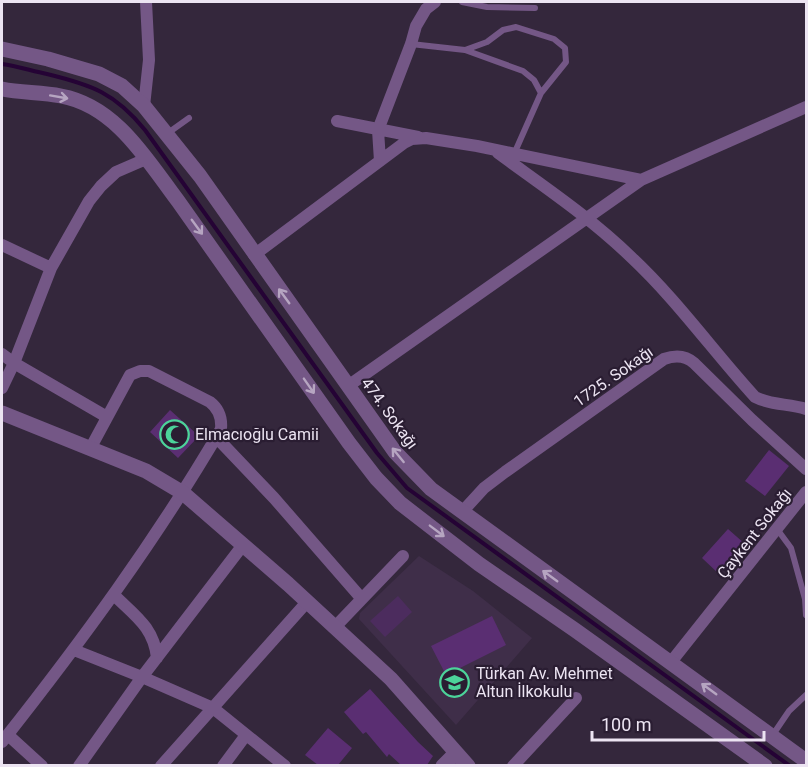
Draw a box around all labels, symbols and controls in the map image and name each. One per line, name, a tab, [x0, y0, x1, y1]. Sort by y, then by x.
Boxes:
one-way arrow	[49, 92, 69, 103]
one-way arrow	[191, 218, 203, 234]
one-way arrow	[278, 289, 291, 305]
street label: 1725. Sokağı	[570, 342, 657, 411]
street label: 474. Sokağı	[357, 374, 422, 453]
one-way arrow	[303, 378, 315, 394]
mosque icon: Elmacıoğlu Camii	[158, 418, 190, 450]
place label: Elmacıoğlu Camii	[195, 425, 319, 444]
one-way arrow	[391, 447, 404, 463]
street label: Çaykent Sokağı	[713, 484, 796, 582]
one-way arrow	[428, 525, 444, 538]
one-way arrow	[542, 570, 558, 582]
place label: Türkan Av. Mehmet Altun İlkokulu	[476, 664, 613, 701]
school or university icon: Türkan Av. Mehmet Altun İlkokulu	[439, 666, 471, 698]
one-way arrow	[701, 683, 717, 695]
scale bar	[592, 704, 764, 742]
text: 100 m	[601, 714, 652, 735]

